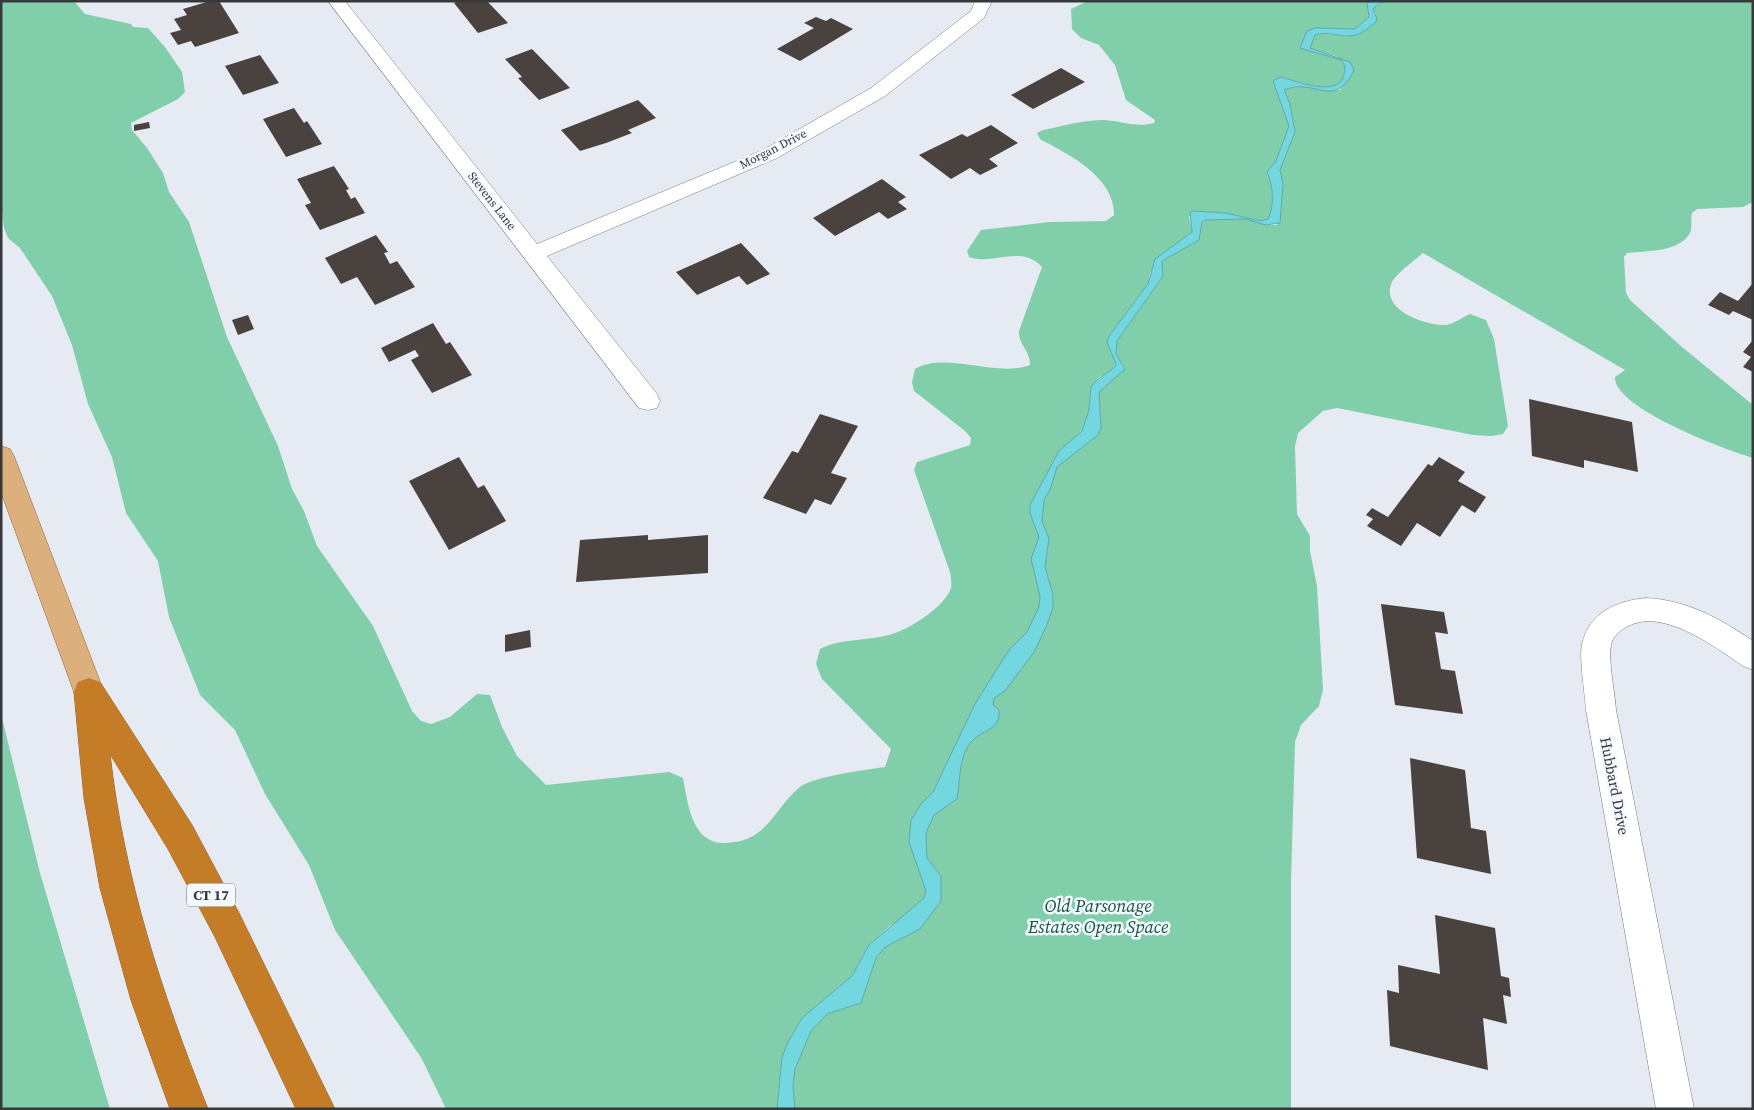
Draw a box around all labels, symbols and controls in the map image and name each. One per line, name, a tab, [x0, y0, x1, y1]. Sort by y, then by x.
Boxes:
street label: Morgan Drive	[737, 125, 809, 173]
street label: Stevens Lane	[464, 169, 520, 233]
street label: Hubbard Drive	[1595, 735, 1635, 837]
road number: CT 17	[187, 884, 235, 906]
park label: Old Parsonage Estates Open Space	[1027, 893, 1169, 939]

